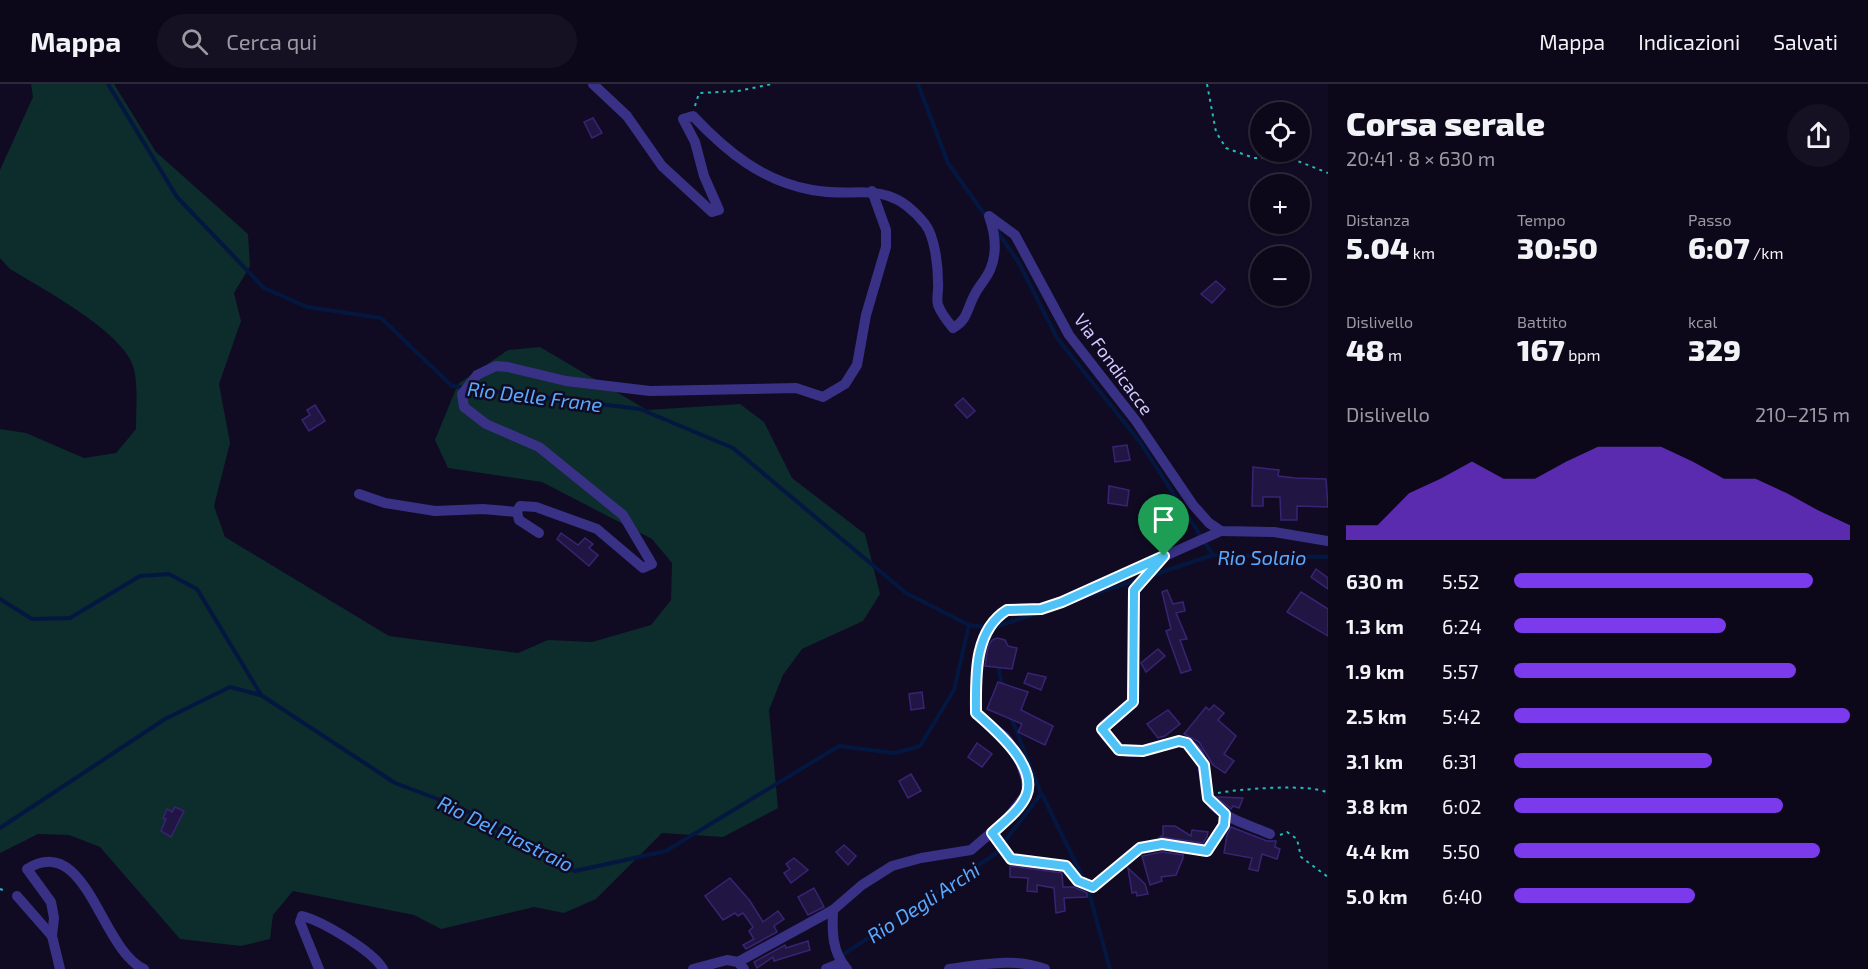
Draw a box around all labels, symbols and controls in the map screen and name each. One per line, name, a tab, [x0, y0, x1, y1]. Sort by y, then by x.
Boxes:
search box	[157, 14, 577, 68]
text: Mappa	[30, 24, 121, 58]
icon: search	[178, 25, 211, 58]
text: Cerca qui	[226, 28, 317, 54]
text: Mappa	[1539, 29, 1605, 54]
text: Indicazioni	[1638, 29, 1740, 54]
text: Salvati	[1773, 29, 1838, 54]
map controls	[1250, 102, 1310, 306]
button: locate	[1250, 102, 1310, 162]
text: Corsa serale	[1346, 103, 1545, 143]
button: share	[1787, 104, 1850, 167]
text: 20:41 · 8 × 630 m	[1346, 146, 1495, 170]
button: +	[1250, 174, 1310, 234]
text: Distanza	[1346, 210, 1410, 229]
text: Tempo	[1517, 210, 1565, 229]
text: Passo	[1688, 210, 1732, 229]
text: 5.04	[1346, 229, 1409, 265]
text: 30:50	[1517, 229, 1598, 265]
text: 6:07	[1688, 229, 1750, 265]
text: km	[1409, 243, 1435, 262]
text: /km	[1750, 243, 1784, 262]
button: −	[1250, 246, 1310, 306]
street label: Via Fondicacce	[1070, 309, 1158, 419]
text: Dislivello	[1346, 312, 1413, 331]
text: Battito	[1517, 312, 1567, 331]
text: kcal	[1688, 312, 1717, 331]
text: 48	[1346, 331, 1384, 367]
text: 167	[1517, 331, 1565, 367]
text: 329	[1688, 331, 1741, 367]
text: m	[1384, 345, 1402, 364]
text: bpm	[1565, 345, 1601, 364]
water label: Rio Delle Frane	[466, 376, 604, 416]
text: Dislivello	[1346, 402, 1430, 426]
text: 210–215 m	[1755, 402, 1850, 426]
pin	[1138, 494, 1189, 556]
icon: arrive	[1147, 503, 1180, 536]
water label: Rio Solaio	[1217, 545, 1307, 569]
text: 630 m	[1346, 569, 1404, 593]
text: 5:52	[1442, 569, 1479, 593]
text: 1.3 km	[1346, 614, 1404, 638]
text: 6:24	[1442, 614, 1482, 638]
text: 1.9 km	[1346, 659, 1404, 683]
text: 5:57	[1442, 659, 1478, 683]
text: 2.5 km	[1346, 704, 1407, 728]
text: 5:42	[1442, 704, 1481, 728]
text: 3.1 km	[1346, 749, 1403, 773]
text: 6:31	[1442, 749, 1477, 773]
water label: Rio Del Piastraio	[434, 790, 578, 876]
text: 3.8 km	[1346, 794, 1408, 818]
text: 6:02	[1442, 794, 1481, 818]
text: 4.4 km	[1346, 839, 1409, 863]
text: 5:50	[1442, 839, 1480, 863]
water label: Rio Degli Archi	[862, 857, 984, 947]
text: 5.0 km	[1346, 884, 1408, 908]
text: 6:40	[1442, 884, 1483, 908]

